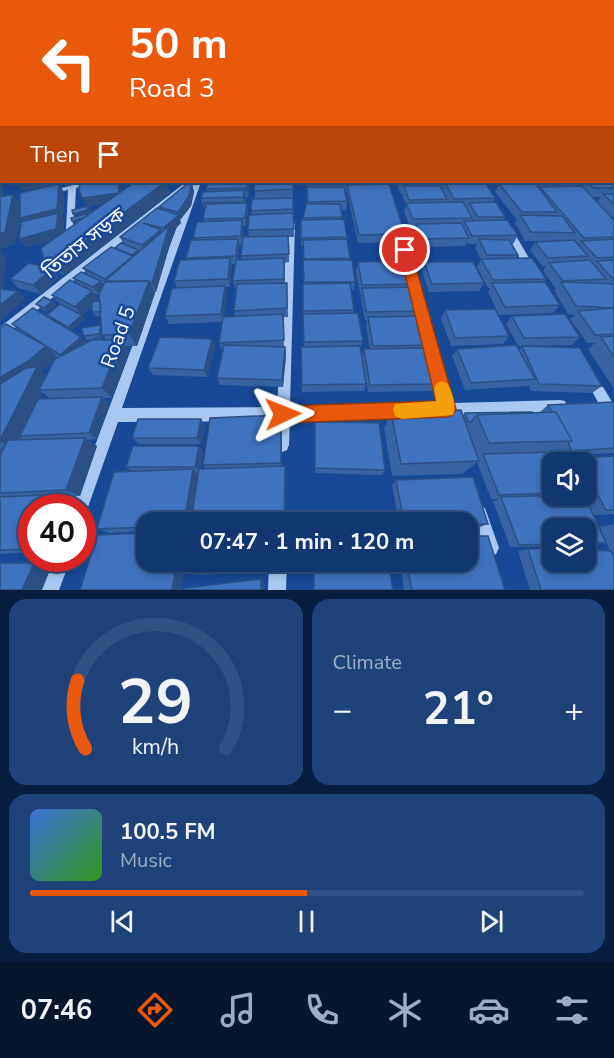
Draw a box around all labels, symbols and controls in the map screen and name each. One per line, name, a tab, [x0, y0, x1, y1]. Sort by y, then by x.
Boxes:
text: 50 m	[129, 16, 228, 73]
icon: left	[30, 24, 108, 102]
text: Road 3	[129, 70, 215, 107]
icon: arrive	[92, 138, 125, 171]
text: Then	[30, 140, 80, 170]
street label: তিতাস সড়ক	[36, 201, 132, 285]
pin	[379, 224, 430, 275]
icon: arrive	[388, 233, 421, 266]
street label: Road 5	[94, 302, 142, 372]
position arrow	[251, 382, 315, 446]
map controls	[542, 452, 596, 572]
button: sound	[542, 452, 596, 506]
speed limit sign: 40	[18, 494, 96, 572]
button: layers	[542, 518, 596, 572]
text: 07:47 · 1 min · 120 m	[200, 527, 414, 557]
text: Climate	[333, 649, 402, 676]
text: 29	[118, 660, 193, 745]
text: 21°	[423, 679, 494, 740]
text: −	[333, 688, 352, 733]
text: +	[564, 688, 584, 733]
text: km/h	[132, 732, 179, 762]
text: 100.5 FM	[120, 817, 216, 847]
text: Music	[120, 847, 172, 874]
icon: previous	[106, 905, 139, 938]
icon: pause	[290, 905, 323, 938]
icon: next	[475, 905, 508, 938]
icon: directions	[134, 989, 176, 1031]
icon: music	[217, 989, 259, 1031]
icon: phone	[301, 989, 343, 1031]
icon: climate	[384, 989, 426, 1031]
icon: car	[468, 989, 510, 1031]
icon: filters	[551, 989, 593, 1031]
text: 07:46	[21, 992, 92, 1029]

